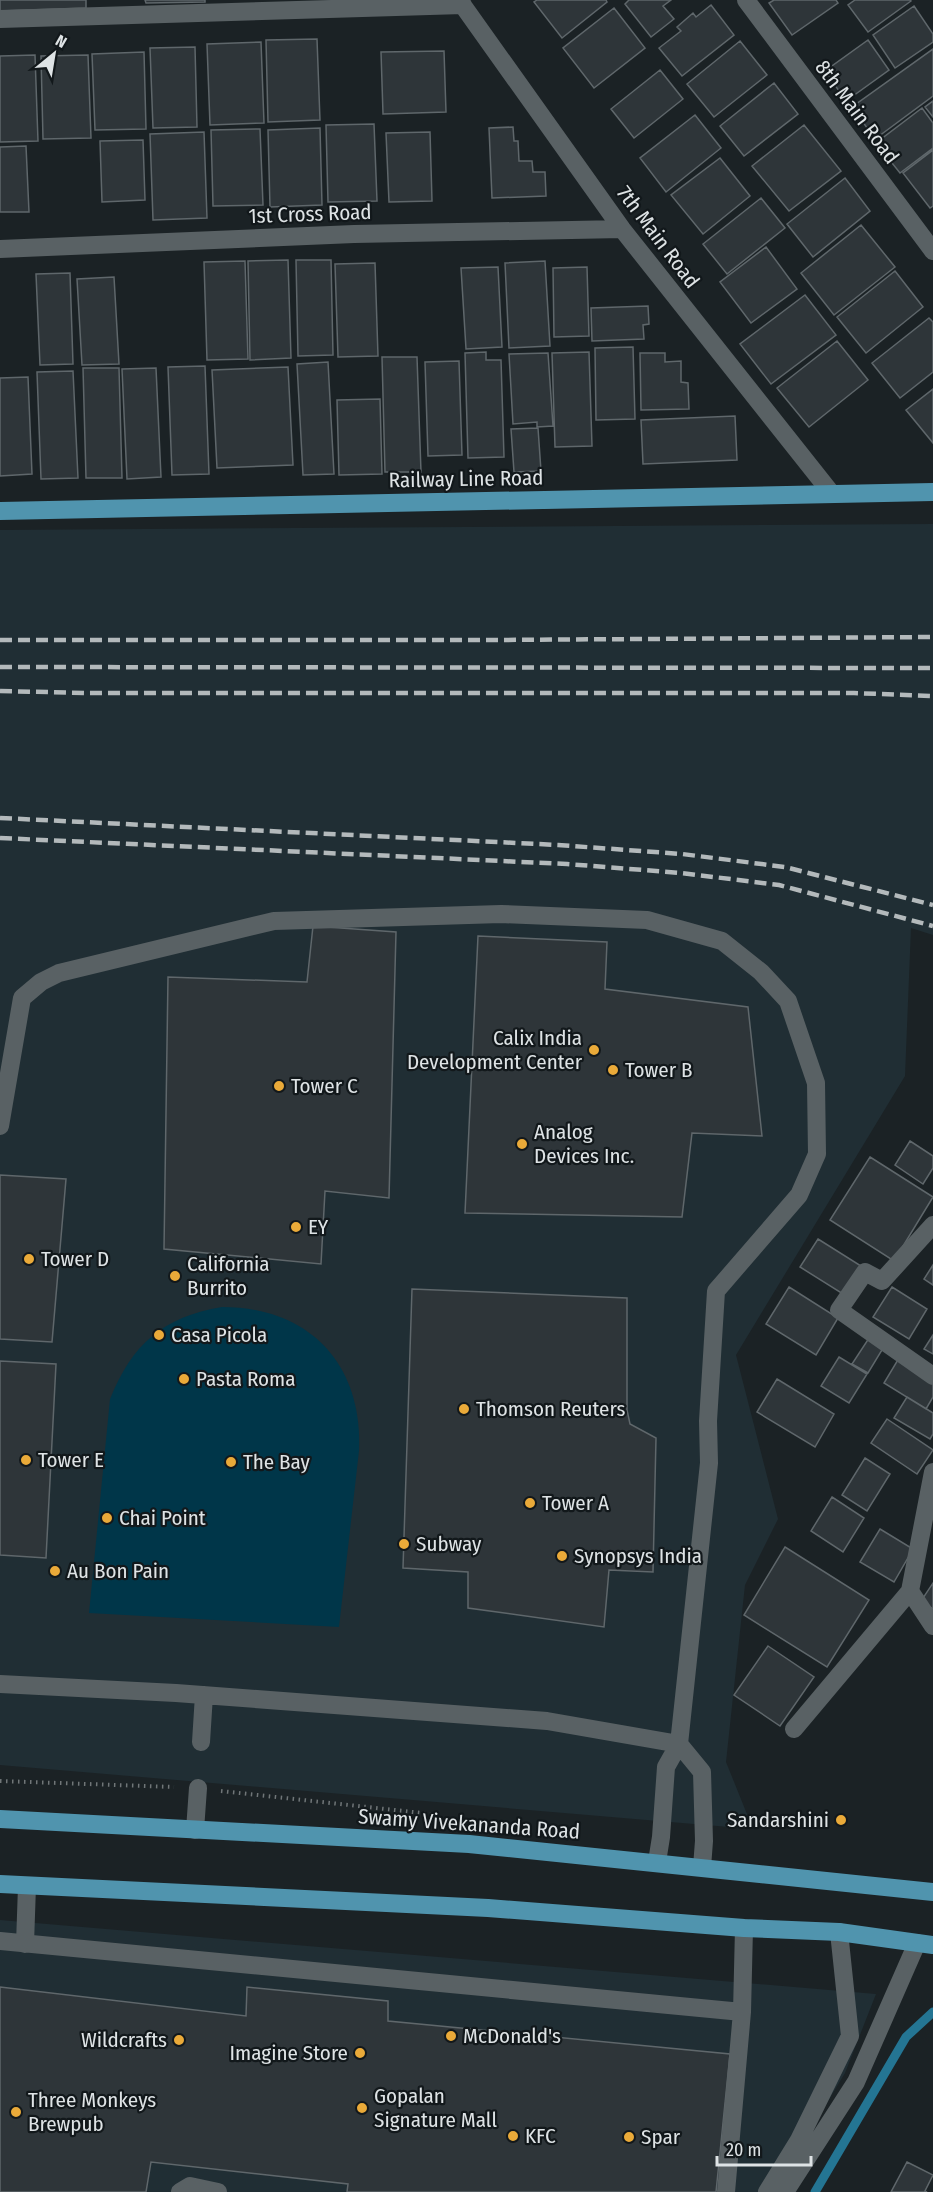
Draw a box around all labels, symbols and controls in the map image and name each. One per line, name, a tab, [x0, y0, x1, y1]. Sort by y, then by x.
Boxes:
north arrow	[24, 24, 84, 84]
text: N	[52, 31, 70, 52]
street label: 8th Main Road	[809, 55, 905, 169]
street label: 7th Main Road	[611, 181, 705, 293]
street label: 1st Cross Road	[248, 199, 372, 229]
street label: Railway Line Road	[388, 465, 544, 493]
place label: Calix India Development Center	[407, 1025, 583, 1075]
marker: Calix India Development Center	[587, 1043, 601, 1057]
place label: Tower B	[625, 1057, 693, 1083]
marker: Tower B	[606, 1063, 620, 1077]
place label: Tower C	[291, 1073, 358, 1099]
marker: Tower C	[272, 1079, 286, 1093]
place label: Analog Devices Inc.	[534, 1119, 634, 1169]
marker: Analog Devices Inc.	[515, 1137, 529, 1151]
place label: EY	[308, 1214, 329, 1240]
marker: EY	[289, 1220, 303, 1234]
place label: Tower D	[41, 1246, 109, 1272]
place label: California Burrito	[187, 1251, 270, 1301]
marker: Tower D	[22, 1252, 36, 1266]
marker: California Burrito	[168, 1269, 182, 1283]
place label: Casa Picola	[171, 1322, 267, 1348]
marker: Casa Picola	[152, 1328, 166, 1342]
place label: Pasta Roma	[196, 1366, 296, 1392]
marker: Pasta Roma	[177, 1372, 191, 1386]
place label: Thomson Reuters	[476, 1396, 625, 1422]
marker: Thomson Reuters	[457, 1402, 471, 1416]
place label: Tower E	[38, 1447, 104, 1473]
place label: The Bay	[243, 1449, 311, 1475]
marker: Tower E	[19, 1453, 33, 1467]
marker: The Bay	[224, 1455, 238, 1469]
place label: Tower A	[542, 1490, 609, 1516]
marker: Tower A	[523, 1496, 537, 1510]
place label: Chai Point	[119, 1505, 206, 1531]
marker: Chai Point	[100, 1511, 114, 1525]
place label: Subway	[416, 1531, 482, 1557]
marker: Subway	[397, 1537, 411, 1551]
place label: Synopsys India	[574, 1543, 702, 1569]
marker: Synopsys India	[555, 1549, 569, 1563]
place label: Au Bon Pain	[67, 1558, 169, 1584]
marker: Au Bon Pain	[48, 1564, 62, 1578]
street label: Swamy Vivekananda Road	[357, 1803, 581, 1845]
place label: Sandarshini	[727, 1807, 829, 1833]
marker: Sandarshini	[834, 1813, 848, 1827]
place label: McDonald's	[463, 2023, 561, 2049]
place label: Wildcrafts	[81, 2027, 167, 2053]
marker: McDonald's	[444, 2029, 458, 2043]
marker: Wildcrafts	[172, 2033, 186, 2047]
place label: Imagine Store	[230, 2040, 348, 2066]
marker: Imagine Store	[353, 2046, 367, 2060]
place label: Gopalan Signature Mall	[374, 2083, 497, 2133]
place label: Three Monkeys Brewpub	[28, 2087, 156, 2137]
marker: Gopalan Signature Mall	[355, 2101, 369, 2115]
marker: Three Monkeys Brewpub	[9, 2105, 23, 2119]
place label: KFC	[525, 2123, 556, 2149]
place label: Spar	[641, 2124, 681, 2150]
marker: KFC	[506, 2129, 520, 2143]
scale bar	[717, 2129, 812, 2167]
marker: Spar	[622, 2130, 636, 2144]
text: 20 m	[726, 2139, 761, 2161]

